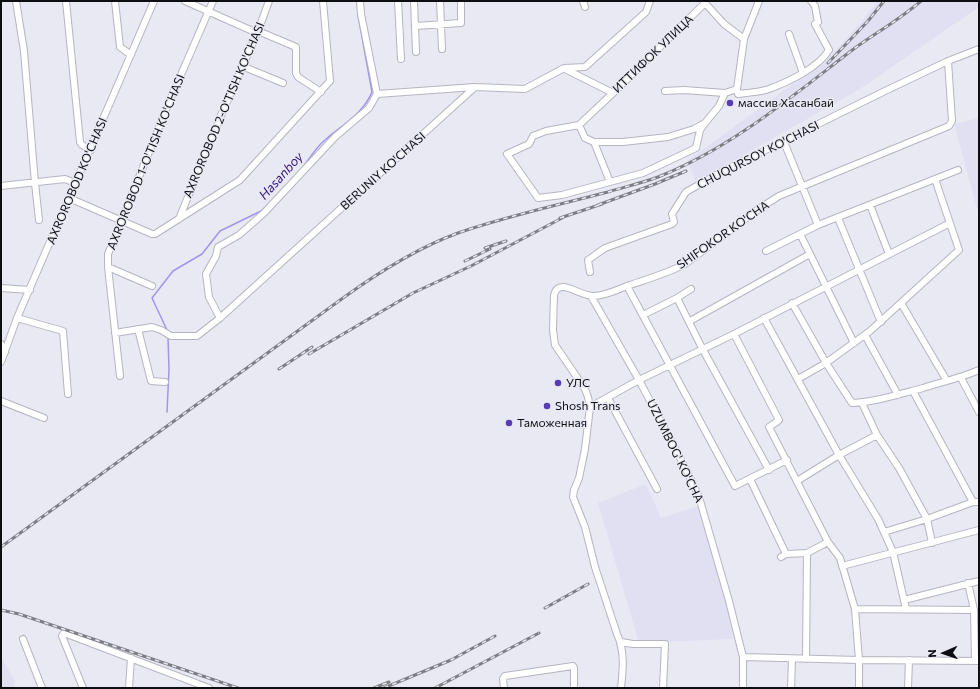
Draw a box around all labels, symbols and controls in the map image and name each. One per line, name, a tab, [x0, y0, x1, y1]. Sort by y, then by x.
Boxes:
street label: ИТТИФОК УЛИЦА	[610, 12, 696, 96]
street label: AXROROBOD 2-O'TISH KO'CHASI	[180, 20, 268, 200]
street label: AXROROBOD 1-O'TISH KO'CHASI	[104, 72, 188, 252]
place label: массив Хасанбай	[738, 96, 834, 110]
marker: массив Хасанбай	[725, 98, 735, 108]
street label: AXROROBOD KO'CHASI	[44, 116, 110, 246]
street label: CHUQURSOY KO'CHASI	[695, 118, 821, 192]
street label: BERUNIY KO'CHASI	[337, 129, 429, 213]
water label: Hasanboy	[256, 149, 306, 203]
street label: SHIFOKOR KO'CHA	[674, 198, 772, 272]
place label: УЛС	[566, 376, 590, 390]
marker: УЛС	[553, 378, 563, 388]
street label: UZUMBOG' KO'CHA	[644, 397, 706, 505]
place label: Shosh Trans	[555, 399, 621, 413]
marker: Shosh Trans	[542, 401, 552, 411]
place label: Таможенная	[517, 416, 587, 430]
marker: Таможенная	[504, 418, 514, 428]
north arrow	[924, 633, 964, 673]
text: N	[925, 649, 938, 658]

